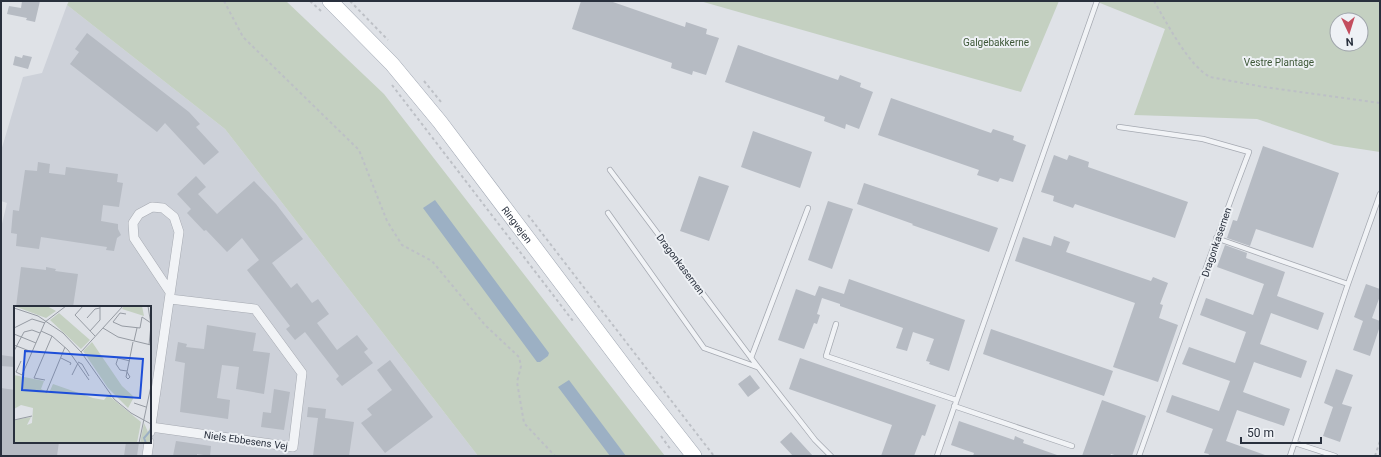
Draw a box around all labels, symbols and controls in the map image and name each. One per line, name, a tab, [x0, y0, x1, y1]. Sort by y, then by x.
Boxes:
north arrow	[1329, 12, 1369, 52]
text: N	[1345, 35, 1354, 48]
park label: Galgebakkerne	[963, 37, 1029, 48]
park label: Vestre Plantage	[1244, 57, 1314, 68]
street label: Ringvejen	[499, 204, 534, 245]
street label: Dragonkasernen	[1199, 206, 1234, 278]
street label: Dragonkasernen	[654, 232, 707, 297]
inset map	[14, 306, 151, 443]
scale bar	[1241, 419, 1321, 445]
text: 50 m	[1247, 426, 1274, 440]
street label: Niels Ebbesens Vej	[203, 429, 289, 452]

